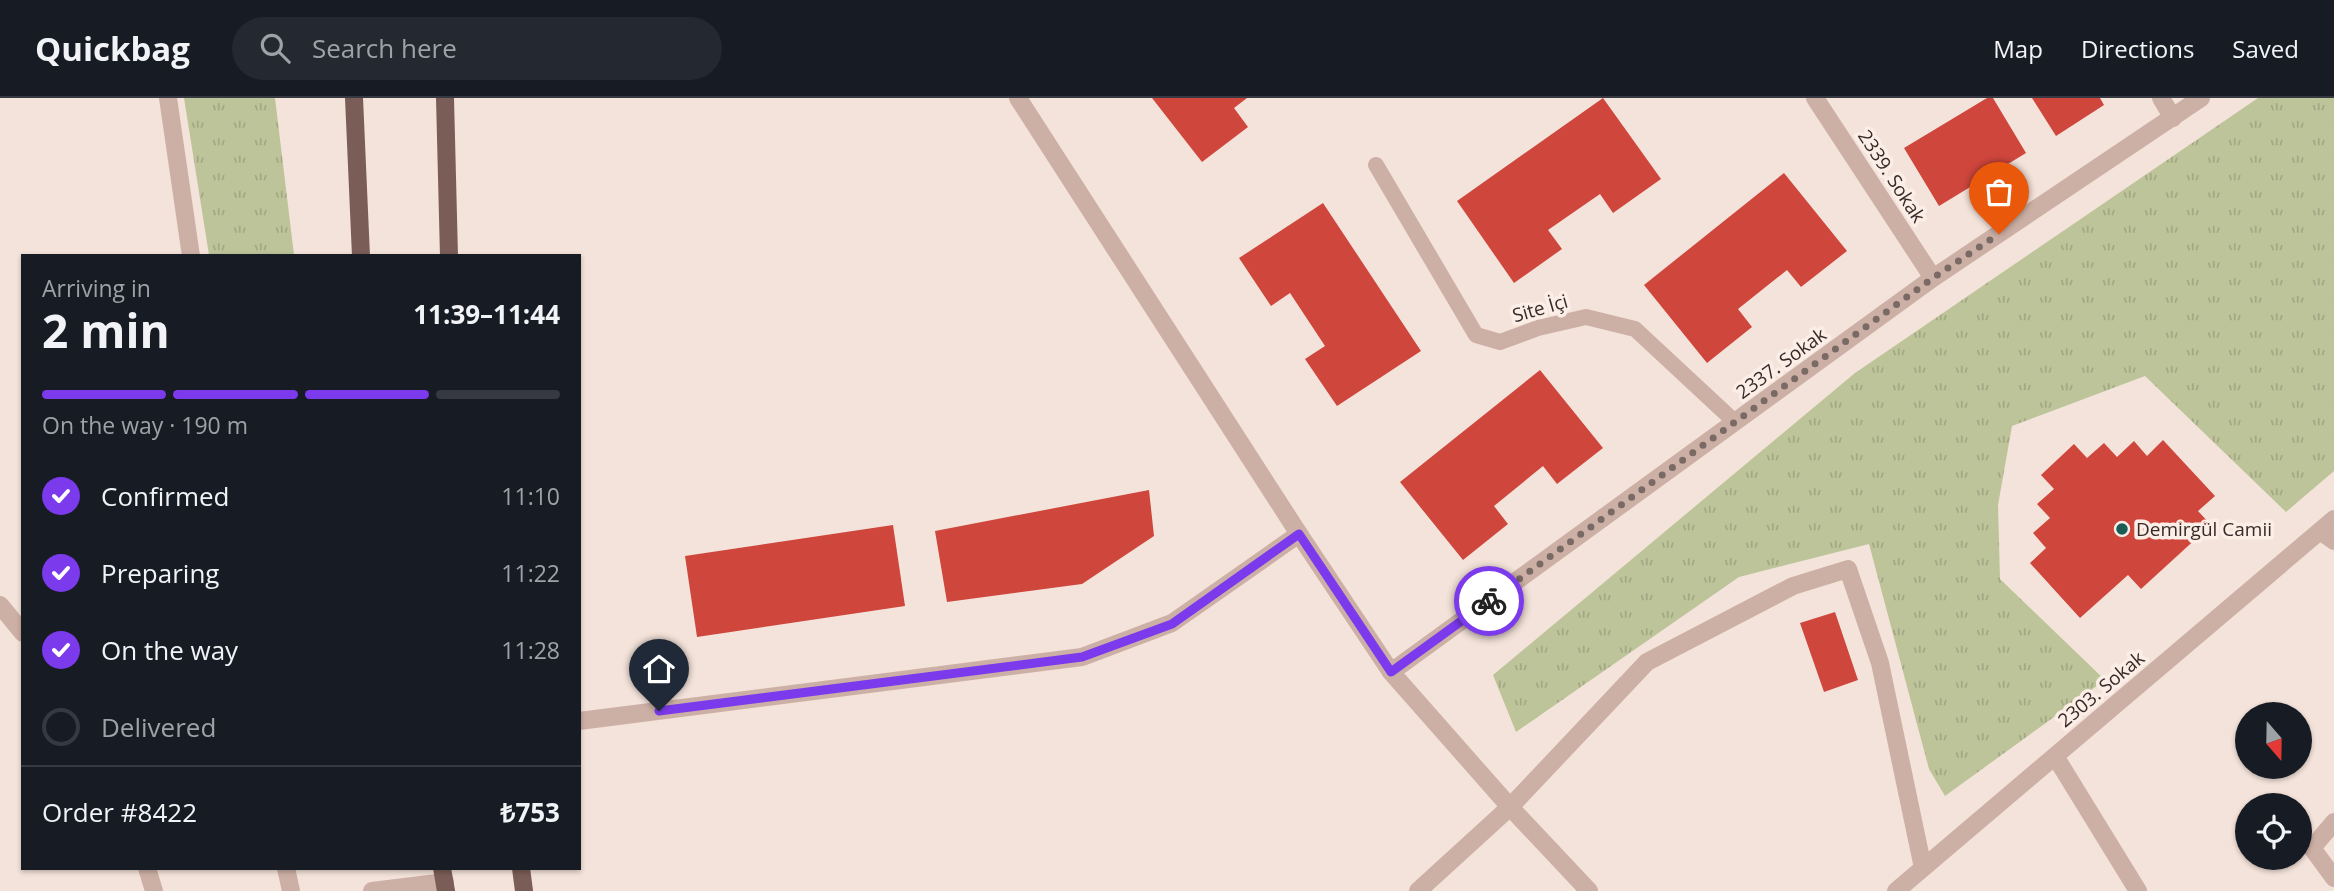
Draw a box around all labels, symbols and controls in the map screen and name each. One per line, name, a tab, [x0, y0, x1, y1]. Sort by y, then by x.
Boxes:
search box	[232, 17, 722, 80]
text: Quickbag	[35, 26, 190, 71]
icon: search	[256, 29, 294, 67]
text: Search here	[312, 30, 457, 66]
text: Map	[1993, 32, 2043, 65]
text: Directions	[2081, 32, 2194, 65]
text: Saved	[2232, 32, 2299, 65]
street label: 2339. Sokak	[1852, 125, 1932, 227]
pin	[1969, 162, 2029, 234]
icon: bag	[1980, 173, 2018, 211]
text: Arriving in	[42, 272, 151, 304]
street label: Site İçi	[1509, 288, 1571, 328]
text: 11:39–11:44	[413, 296, 560, 332]
text: 2 min	[42, 299, 170, 361]
street label: 2337. Sokak	[1731, 321, 1831, 405]
text: On the way · 190 m	[42, 409, 248, 441]
icon: check	[42, 477, 80, 515]
text: Confirmed	[101, 478, 229, 514]
text: 11:10	[501, 480, 560, 512]
place label: Demirgül Camii	[2136, 516, 2272, 542]
marker: Demirgül Camii	[2114, 521, 2130, 537]
icon: check	[42, 554, 80, 592]
text: Preparing	[101, 555, 219, 591]
text: 11:22	[501, 557, 560, 589]
courier	[1454, 566, 1524, 636]
icon: bike	[1470, 582, 1508, 620]
icon: check	[42, 631, 80, 669]
text: On the way	[101, 632, 238, 668]
text: 11:28	[501, 634, 560, 666]
pin	[629, 639, 689, 711]
street label: 2303. Sokak	[2052, 645, 2150, 733]
icon: home	[640, 650, 678, 688]
north arrow	[2235, 702, 2312, 779]
map controls	[2235, 702, 2312, 870]
text: Delivered	[101, 709, 216, 745]
button: locate	[2235, 793, 2312, 870]
text: Order #8422	[42, 794, 197, 830]
text: ₺753	[501, 794, 560, 830]

